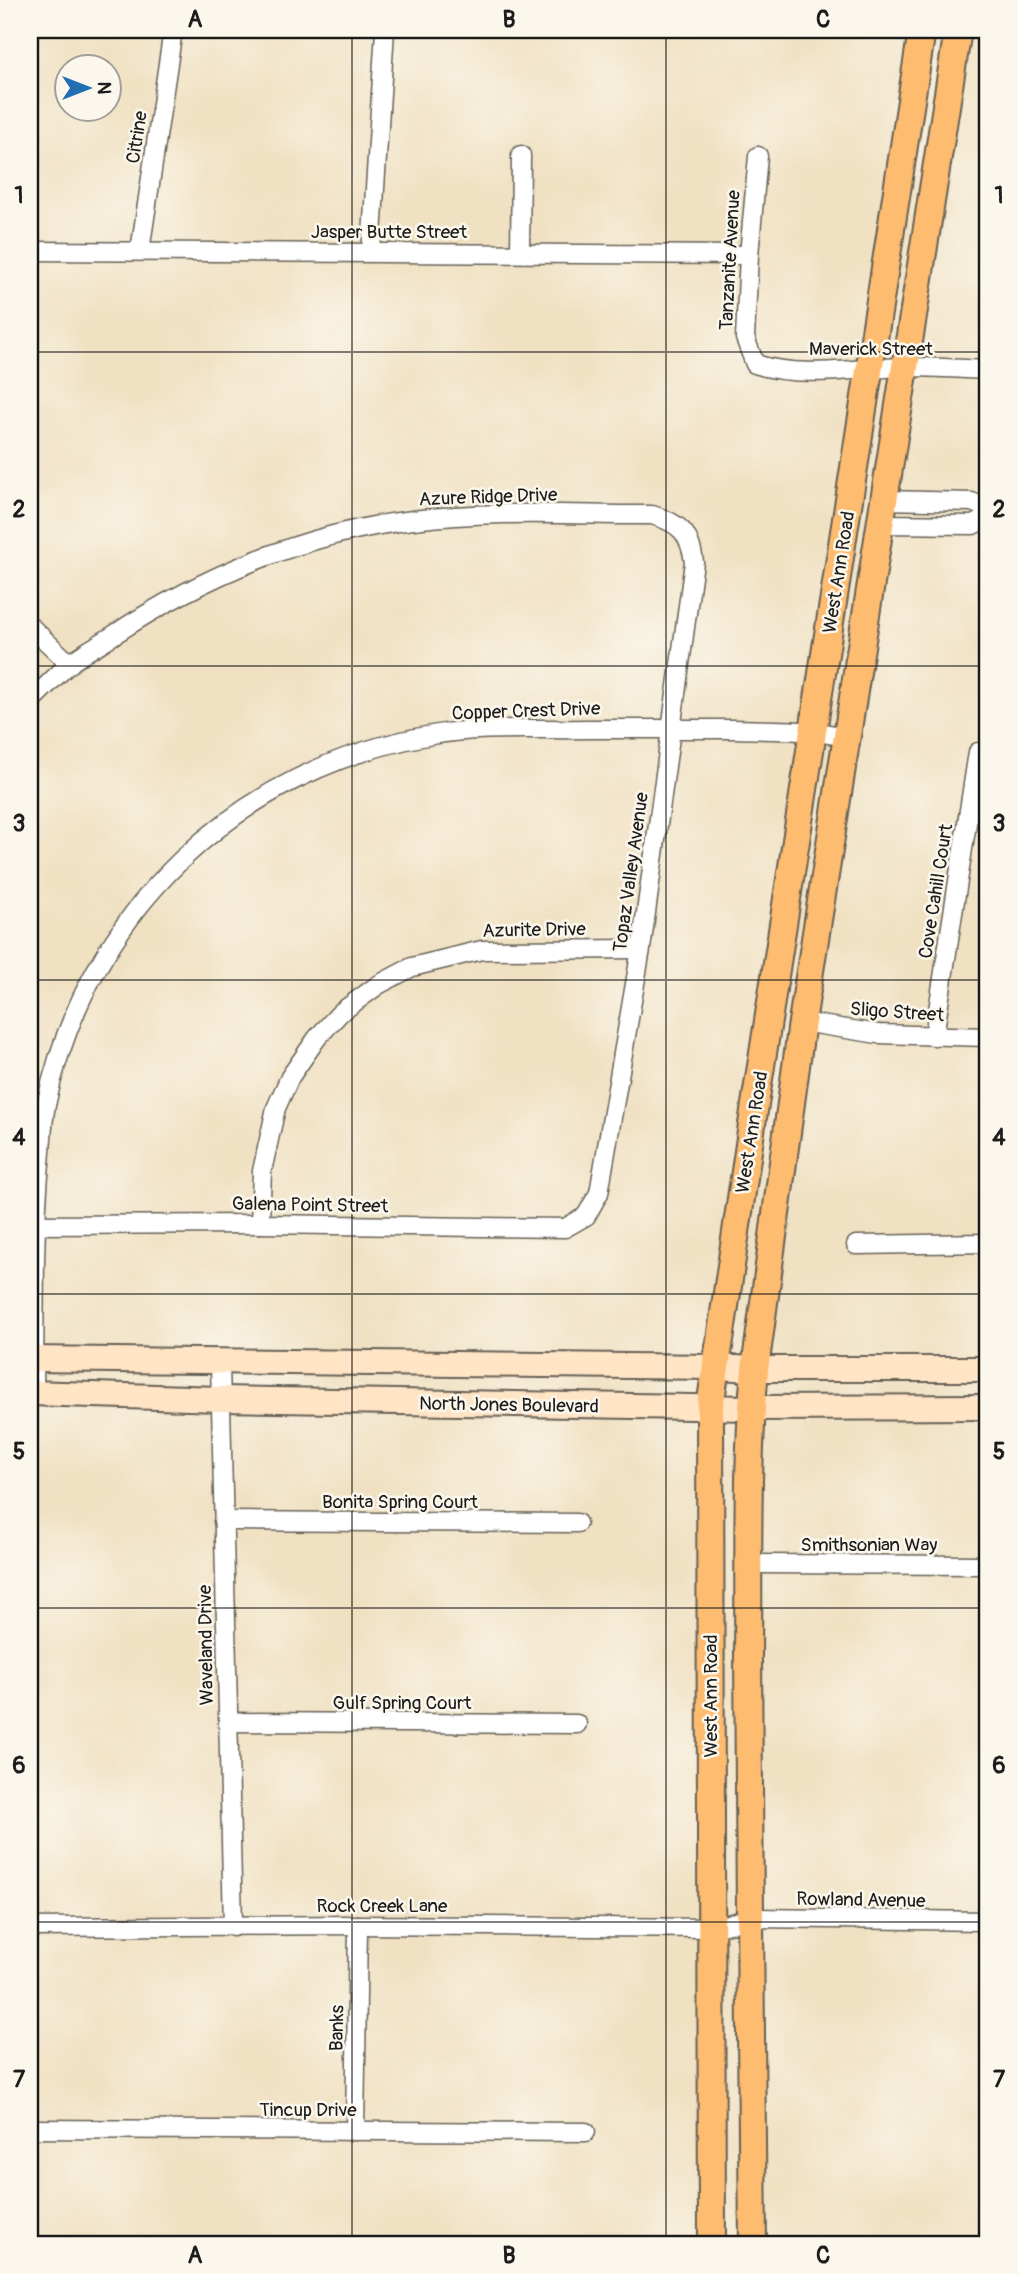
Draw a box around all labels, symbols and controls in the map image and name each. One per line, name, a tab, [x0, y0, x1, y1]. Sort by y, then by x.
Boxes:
text: A	[188, 5, 203, 34]
text: B	[502, 5, 516, 34]
text: C	[816, 5, 830, 34]
north arrow	[52, 52, 122, 122]
text: N	[92, 82, 116, 95]
street label: Citrine	[121, 109, 153, 165]
text: 1	[15, 181, 24, 210]
text: 1	[995, 181, 1004, 210]
street label: Tanzanite Avenue	[714, 189, 746, 331]
street label: Jasper Butte Street	[311, 220, 467, 244]
street label: Maverick Street	[809, 337, 933, 361]
street label: Azure Ridge Drive	[418, 483, 558, 511]
text: 2	[13, 495, 26, 524]
text: 2	[993, 495, 1006, 524]
street label: West Ann Road	[818, 509, 860, 635]
street label: Copper Crest Drive	[451, 696, 601, 726]
street label: Topaz Valley Avenue	[608, 790, 654, 954]
text: 3	[13, 809, 25, 838]
text: 3	[993, 809, 1005, 838]
street label: Cove Cahill Court	[913, 822, 959, 960]
street label: Azurite Drive	[482, 917, 587, 943]
street label: Sligo Street	[849, 997, 945, 1027]
street label: West Ann Road	[731, 1069, 773, 1195]
text: 4	[12, 1123, 26, 1152]
text: 4	[992, 1123, 1006, 1152]
street label: Galena Point Street	[232, 1192, 389, 1218]
street label: North Jones Boulevard	[419, 1391, 599, 1419]
text: 5	[13, 1437, 25, 1466]
text: 5	[993, 1437, 1005, 1466]
street label: Bonita Spring Court	[322, 1490, 478, 1514]
street label: Smithsonian Way	[801, 1533, 937, 1557]
street label: Waveland Drive	[193, 1584, 219, 1705]
street label: West Ann Road	[699, 1634, 723, 1758]
street label: Gulf Spring Court	[333, 1691, 472, 1715]
text: 6	[12, 1751, 26, 1780]
text: 6	[992, 1751, 1006, 1780]
street label: Rowland Avenue	[796, 1887, 926, 1913]
street label: Rock Creek Lane	[317, 1894, 448, 1918]
street label: Banks	[325, 2004, 349, 2051]
text: 7	[13, 2065, 26, 2094]
text: 7	[993, 2065, 1006, 2094]
street label: Tincup Drive	[259, 2098, 357, 2122]
text: A	[188, 2241, 203, 2270]
text: B	[502, 2241, 516, 2270]
text: C	[816, 2241, 830, 2270]

